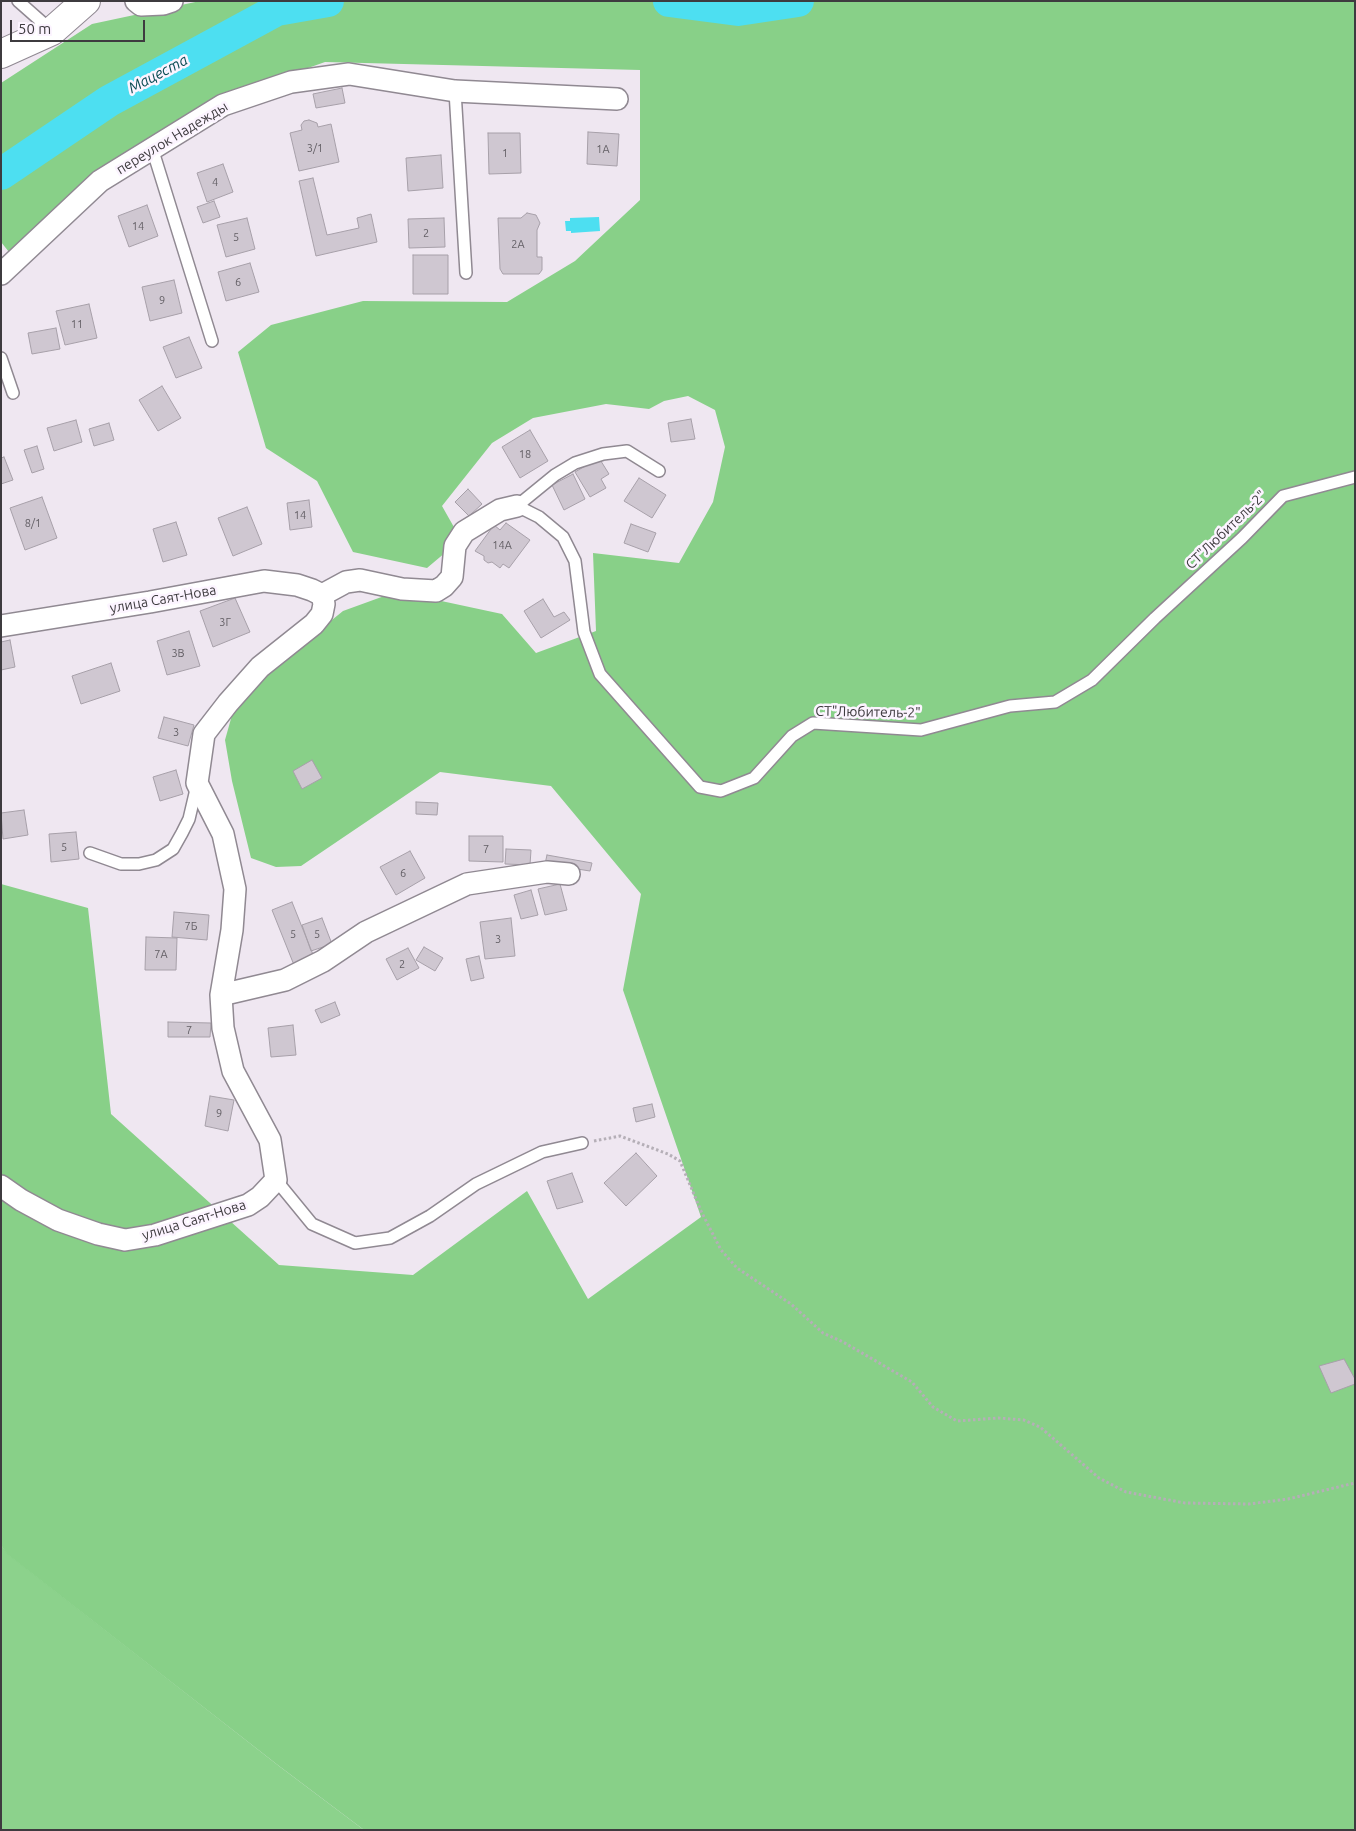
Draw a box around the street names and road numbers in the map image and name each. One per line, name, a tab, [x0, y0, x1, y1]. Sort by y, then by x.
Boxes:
street label: переулок Надежды	[113, 98, 231, 178]
street label: СТ"Любитель-2"	[1182, 487, 1270, 573]
street label: улица Саят-Нова	[108, 581, 218, 617]
street label: СТ"Любитель-2"	[815, 703, 921, 721]
street label: улица Саят-Нова	[140, 1196, 248, 1244]

